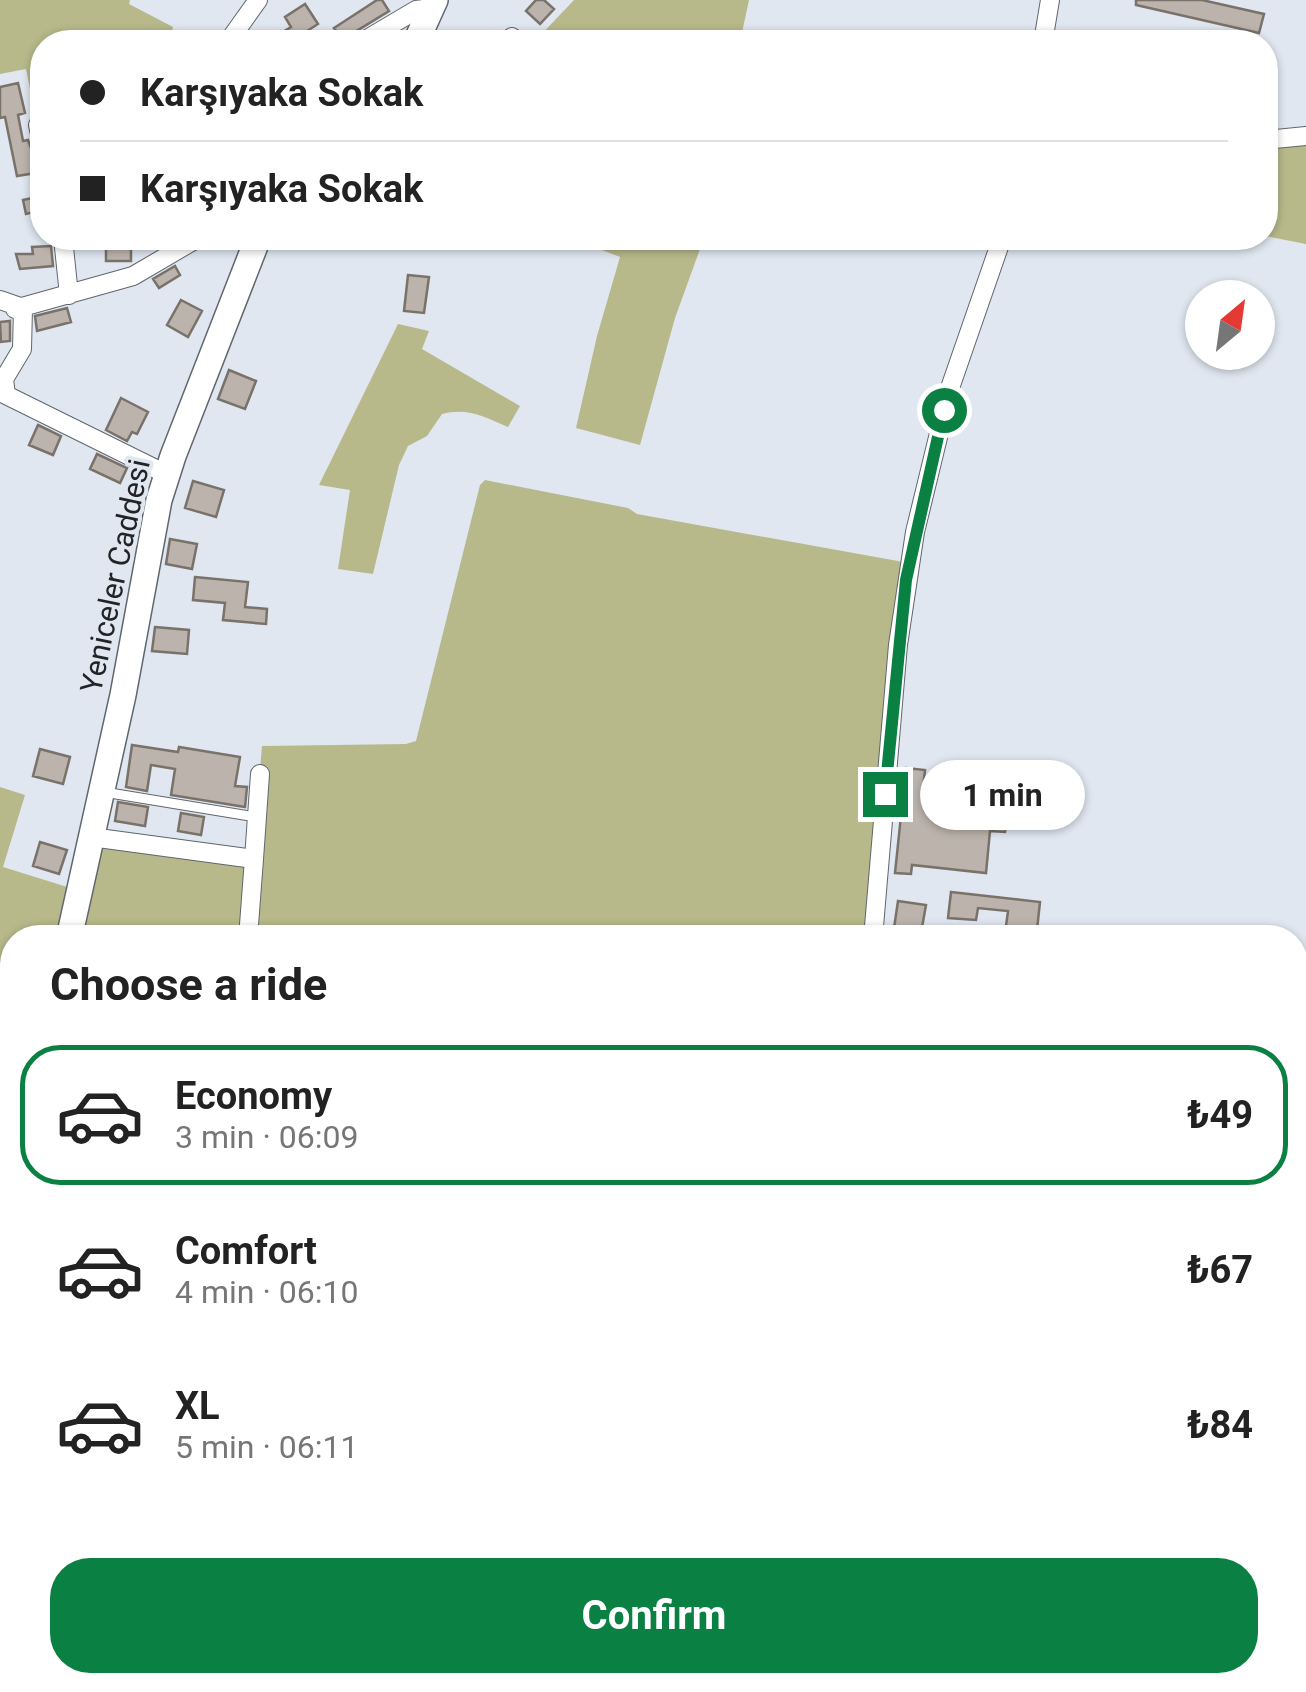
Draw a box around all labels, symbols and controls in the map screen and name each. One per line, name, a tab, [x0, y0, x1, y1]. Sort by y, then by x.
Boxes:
text: Karşıyaka Sokak	[140, 71, 423, 115]
text: Karşıyaka Sokak	[140, 167, 423, 211]
north arrow	[1185, 280, 1275, 370]
map controls	[1185, 280, 1275, 370]
route start	[922, 388, 967, 433]
street label: Yeniceler Caddesi	[73, 456, 157, 696]
callout: 1 min	[920, 759, 1085, 829]
route end	[863, 772, 908, 817]
text: 1 min	[962, 776, 1043, 814]
text: Choose a ride	[50, 958, 327, 1011]
icon: car	[55, 1070, 145, 1160]
text: Economy	[175, 1074, 332, 1118]
text: ₺49	[1187, 1093, 1253, 1137]
text: 3 min · 06:09	[175, 1118, 358, 1156]
icon: car	[55, 1225, 145, 1315]
text: Comfort	[175, 1229, 317, 1273]
text: ₺67	[1187, 1248, 1253, 1292]
text: 4 min · 06:10	[175, 1273, 358, 1311]
icon: car	[55, 1380, 145, 1470]
text: XL	[175, 1384, 220, 1428]
text: ₺84	[1187, 1403, 1253, 1447]
text: 5 min · 06:11	[175, 1428, 358, 1466]
button: Confirm	[50, 1558, 1258, 1673]

